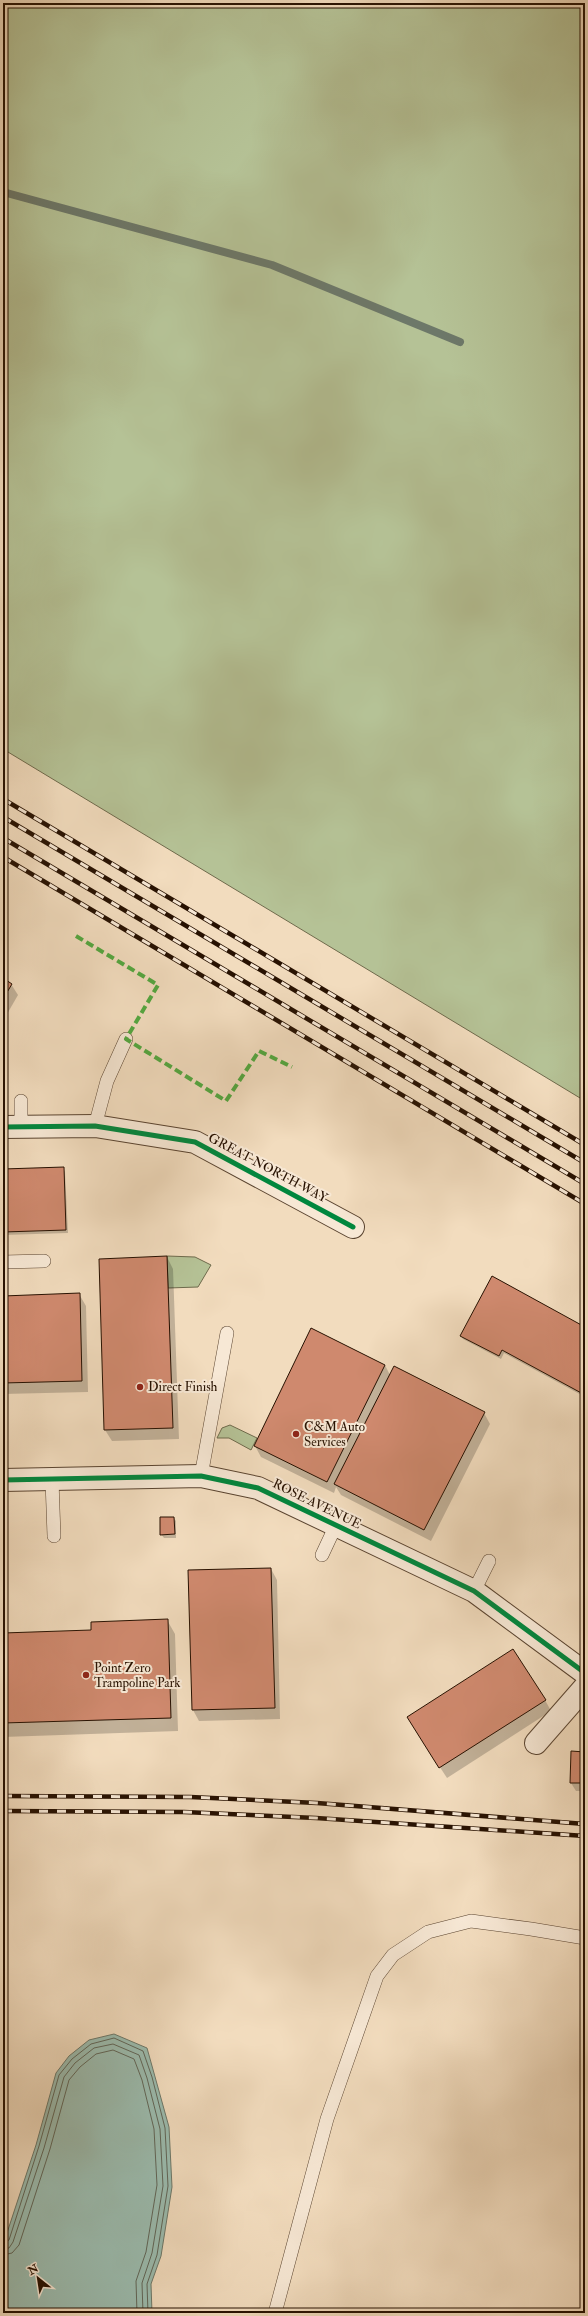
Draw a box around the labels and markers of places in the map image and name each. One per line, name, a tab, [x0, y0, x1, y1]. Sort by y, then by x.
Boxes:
place label: Direct Finish	[148, 1379, 218, 1395]
marker: Direct Finish	[135, 1382, 145, 1392]
place label: C&M Auto Services	[304, 1419, 365, 1450]
marker: C&M Auto Services	[291, 1429, 301, 1439]
place label: Point Zero Trampoline Park	[94, 1660, 181, 1692]
marker: Point Zero Trampoline Park	[81, 1670, 91, 1680]

